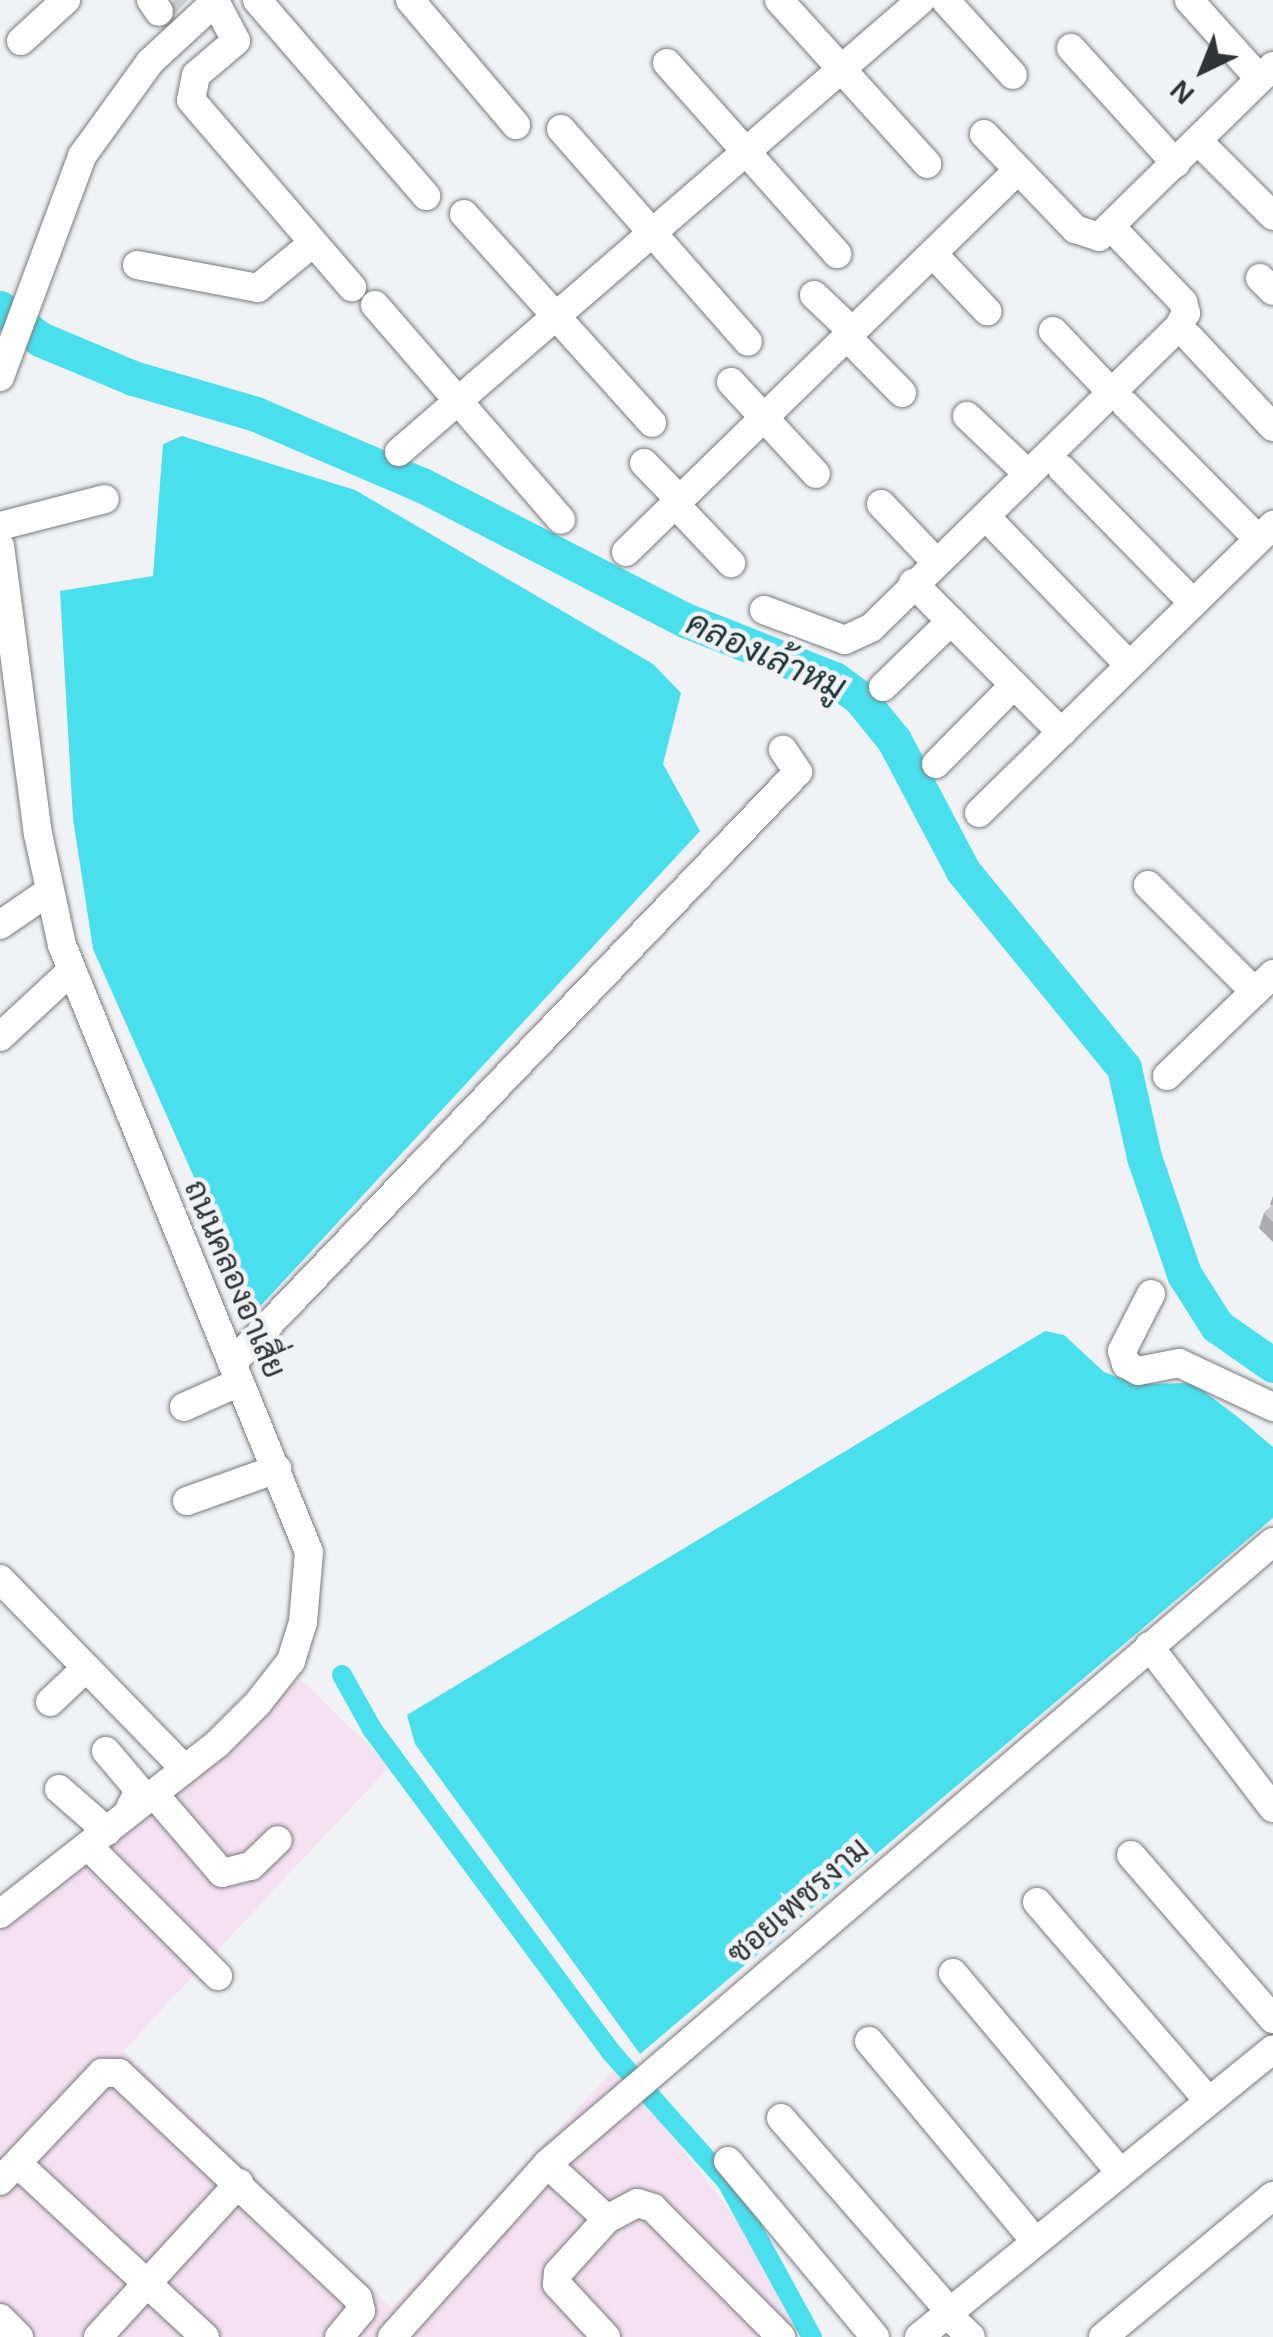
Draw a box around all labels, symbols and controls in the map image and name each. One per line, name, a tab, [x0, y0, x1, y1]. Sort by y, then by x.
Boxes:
north arrow	[1153, 20, 1253, 120]
text: N	[1164, 74, 1200, 111]
water label: คลองเล้าหมู	[680, 601, 852, 709]
street label: ถนนคลองอาเสี่ย	[176, 1174, 294, 1384]
street label: ซอยเพชรงาม	[720, 1829, 876, 1973]

